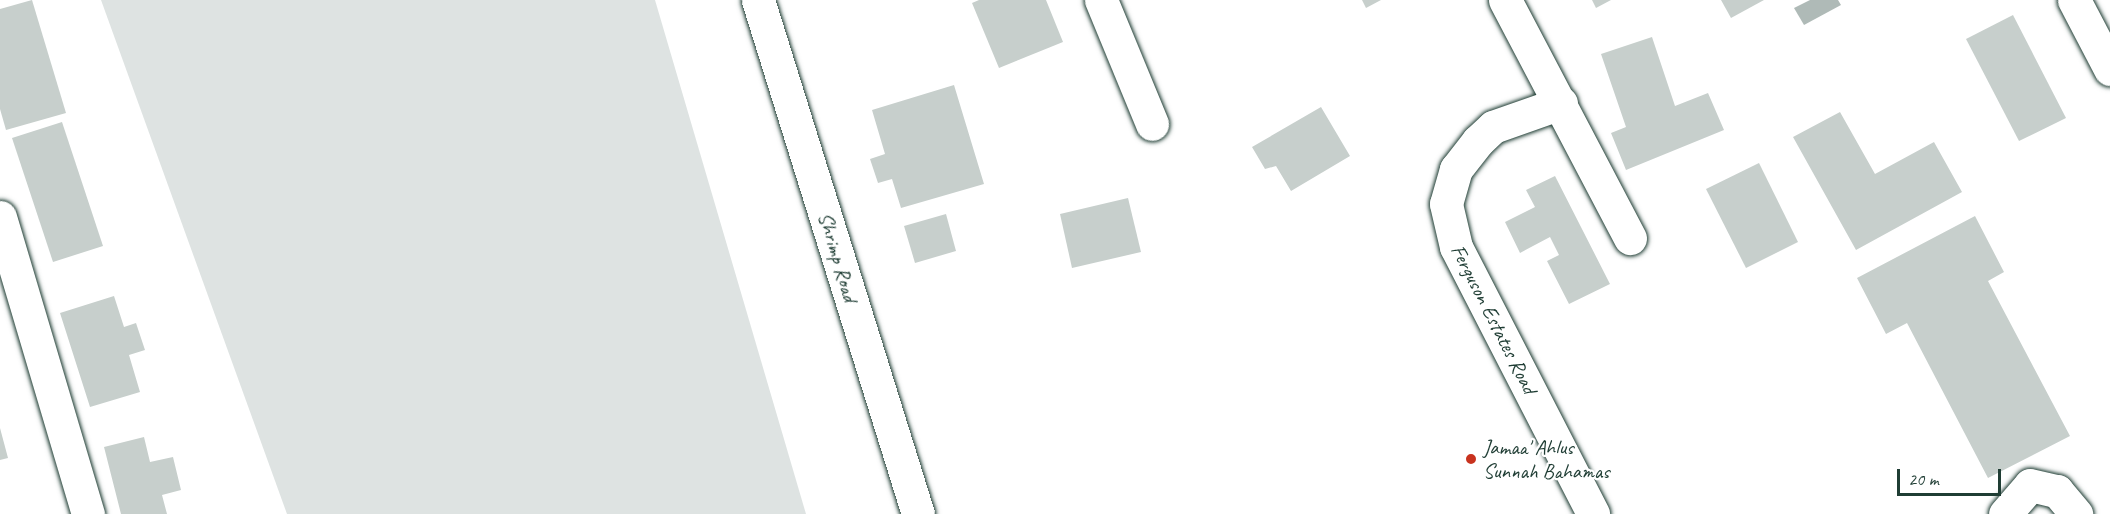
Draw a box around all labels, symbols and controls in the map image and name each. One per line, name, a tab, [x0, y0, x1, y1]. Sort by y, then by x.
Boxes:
street label: Shrimp Road	[813, 209, 863, 305]
street label: Ferguson Estates Road	[1446, 240, 1542, 398]
place label: Jamaa' Ahlus Sunnah Bahamas	[1483, 434, 1609, 484]
marker: Jamaa' Ahlus Sunnah Bahamas	[1464, 452, 1478, 466]
scale bar	[1900, 457, 2004, 495]
text: 20 m	[1908, 468, 1939, 490]

